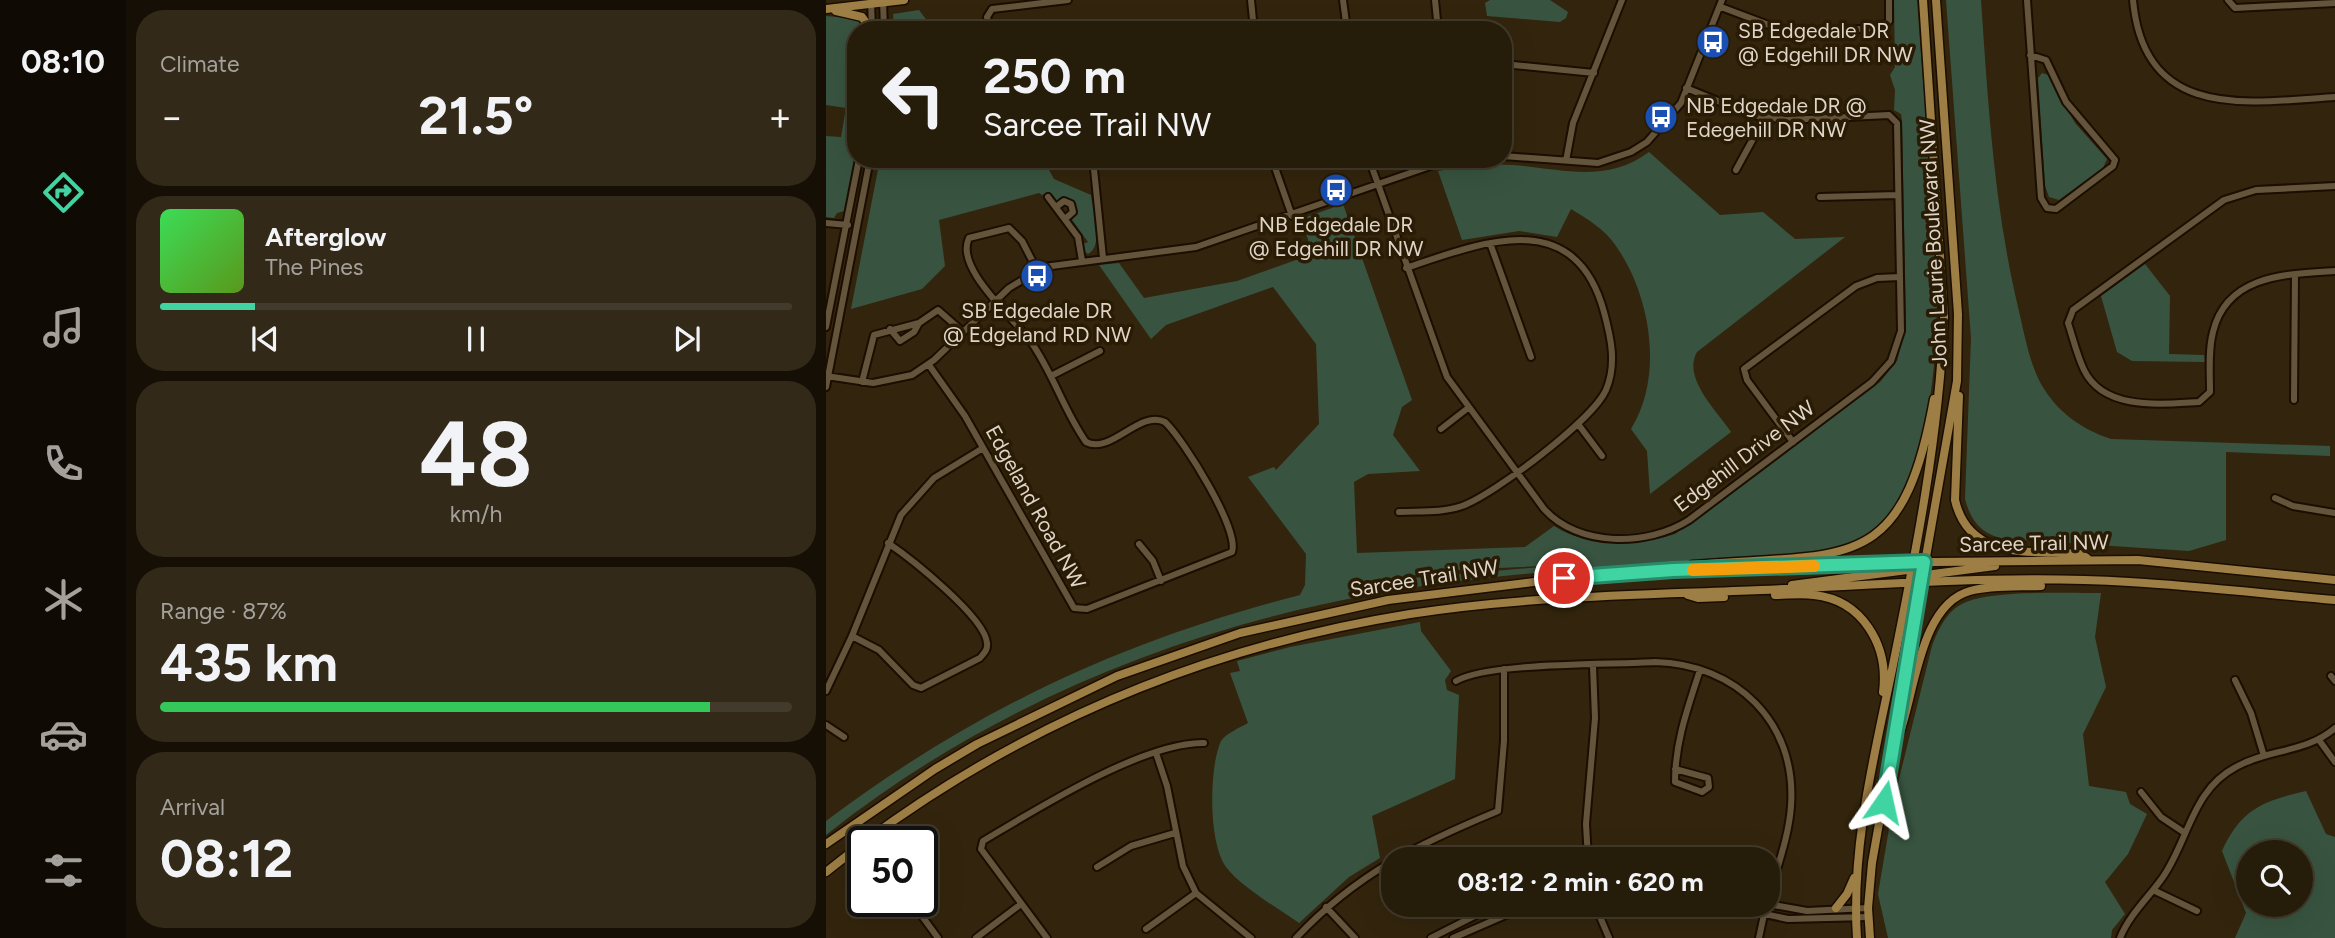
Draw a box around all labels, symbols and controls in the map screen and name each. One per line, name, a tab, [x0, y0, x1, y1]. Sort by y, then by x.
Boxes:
place label: SB Edgedale DR @ Edgehill DR NW	[1738, 18, 1913, 67]
bus stop icon: SB Edgedale DR @ Edgehill DR NW	[1694, 23, 1732, 61]
text: 08:10	[21, 43, 105, 81]
text: 250 m	[983, 46, 1126, 105]
icon: left	[868, 49, 959, 140]
text: Climate	[160, 50, 239, 78]
text: 21.5°	[419, 85, 533, 147]
place label: NB Edgedale DR @ Edegehill DR NW	[1686, 93, 1867, 142]
text: −	[160, 94, 184, 140]
text: +	[768, 94, 792, 140]
bus stop icon: NB Edgedale DR @ Edegehill DR NW	[1642, 98, 1680, 136]
text: Sarcee Trail NW	[983, 106, 1211, 144]
street label: John Laurie Boulevard NW	[1914, 118, 1952, 368]
icon: directions	[39, 168, 88, 217]
bus stop icon: NB Edgedale DR @ Edgehill DR NW	[1317, 171, 1355, 209]
place label: NB Edgedale DR @ Edgehill DR NW	[1249, 212, 1423, 261]
text: Afterglow	[265, 221, 387, 253]
text: The Pines	[265, 253, 364, 281]
bus stop icon: SB Edgedale DR @ Edgeland RD NW	[1018, 257, 1056, 295]
place label: SB Edgedale DR @ Edgeland RD NW	[943, 298, 1131, 347]
icon: music	[39, 303, 88, 352]
icon: previous	[246, 320, 284, 358]
icon: pause	[457, 320, 495, 358]
icon: next	[668, 320, 706, 358]
street label: Edgehill Drive NW	[1669, 395, 1819, 517]
text: 48	[419, 400, 533, 509]
street label: Edgeland Road NW	[981, 421, 1091, 593]
icon: phone	[39, 439, 88, 488]
text: km/h	[450, 500, 502, 528]
street label: Sarcee Trail NW	[1959, 529, 2109, 557]
pin	[1534, 548, 1594, 608]
street label: Sarcee Trail NW	[1348, 554, 1500, 602]
icon: arrive	[1545, 559, 1583, 597]
icon: climate	[39, 575, 88, 624]
text: Range · 87%	[160, 597, 287, 625]
text: 435 km	[160, 632, 338, 694]
icon: car	[39, 710, 88, 759]
position arrow	[1847, 765, 1921, 839]
text: Arrival	[160, 793, 225, 821]
speed limit sign: 50	[847, 826, 938, 917]
text: 08:12	[160, 828, 293, 890]
map controls	[2236, 840, 2313, 917]
button: search	[2236, 840, 2313, 917]
icon: filters	[39, 846, 88, 895]
text: 08:12 · 2 min · 620 m	[1457, 866, 1704, 898]

